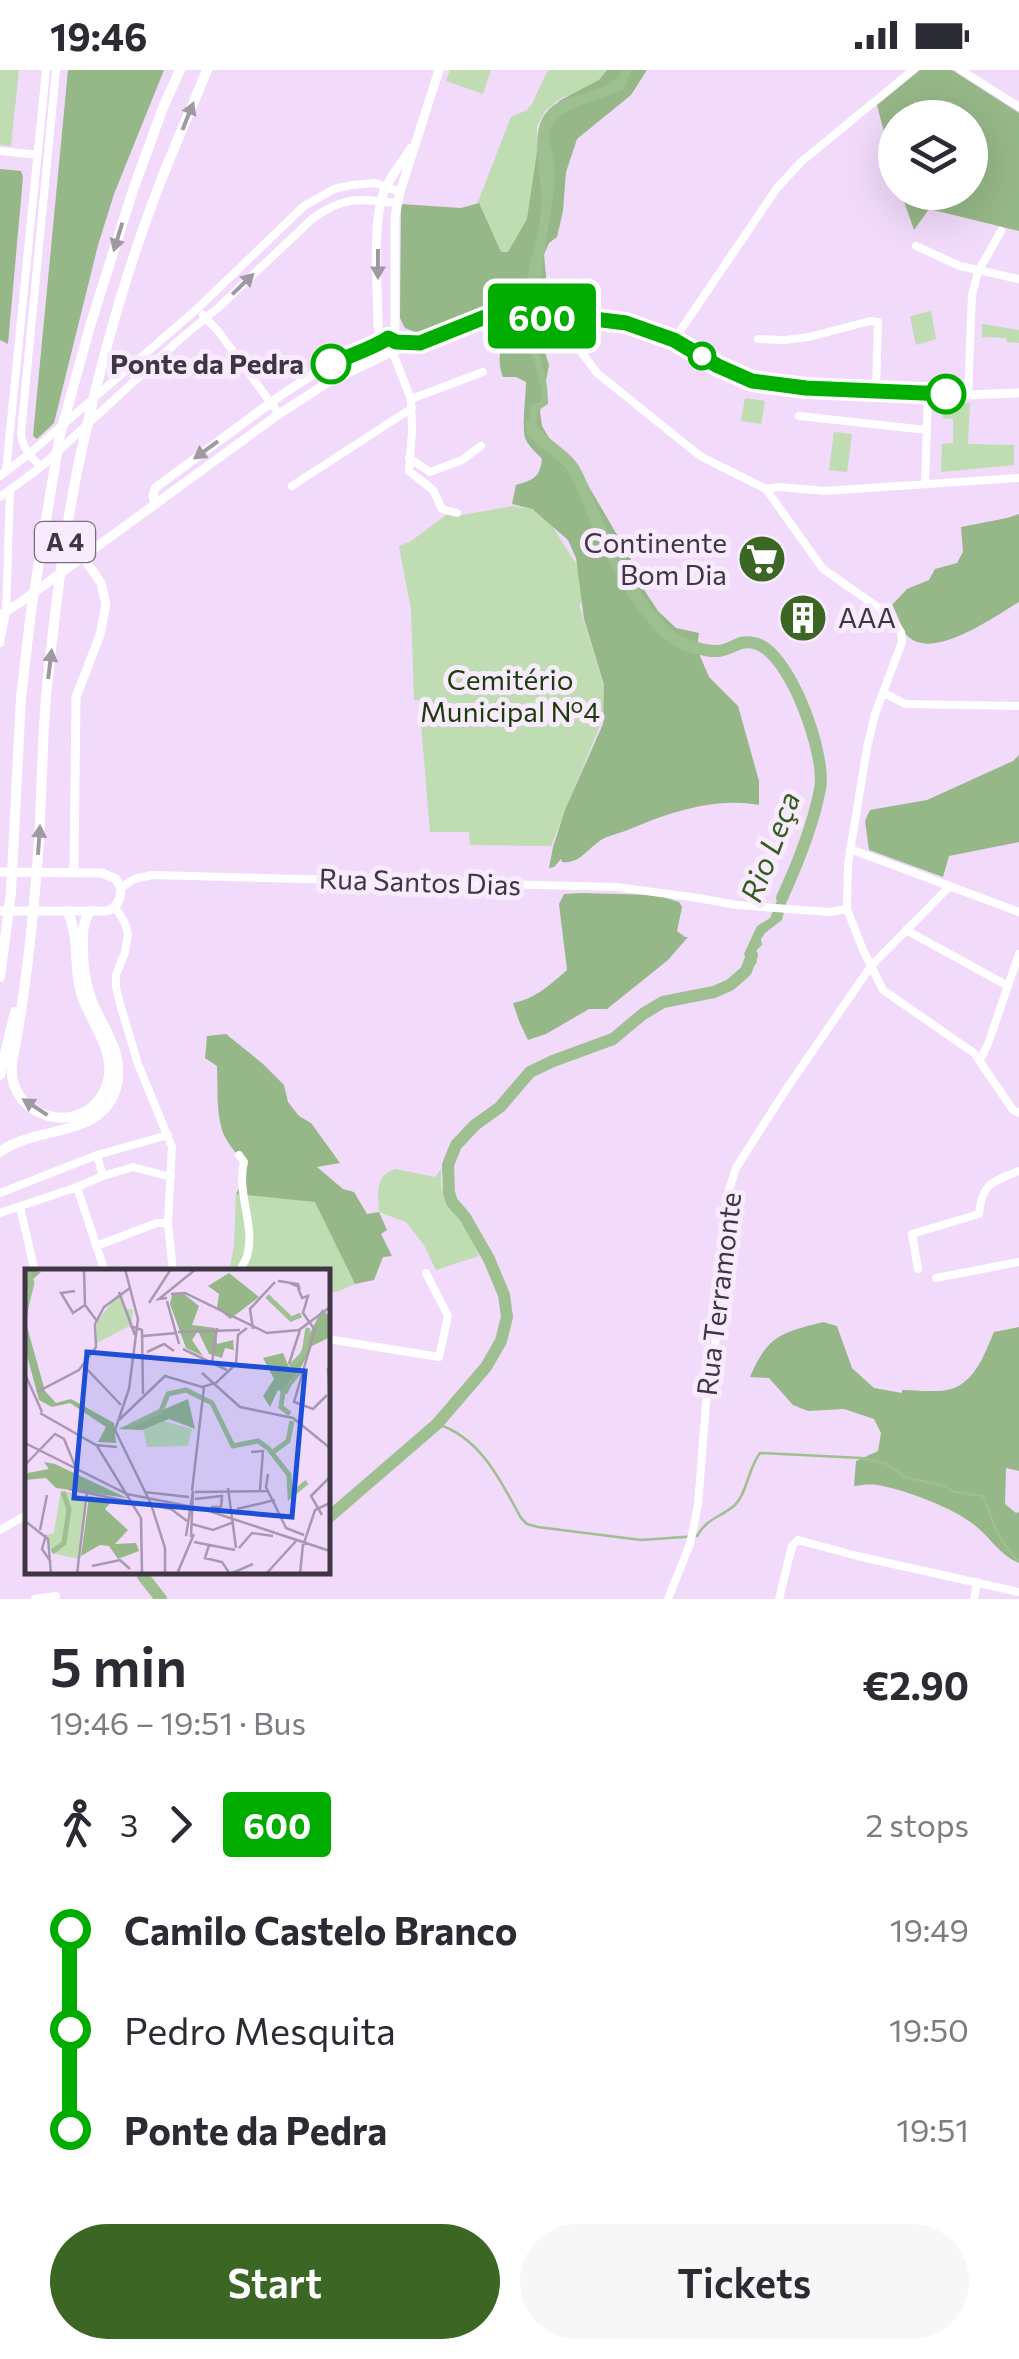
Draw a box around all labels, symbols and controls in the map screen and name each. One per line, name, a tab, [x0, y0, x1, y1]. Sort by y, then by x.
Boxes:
text: 19:46	[50, 12, 147, 59]
map controls	[878, 100, 988, 210]
button: layers	[878, 100, 988, 210]
one-way arrow	[181, 101, 197, 131]
one-way arrow	[109, 222, 124, 252]
one-way arrow	[370, 249, 386, 281]
one-way arrow	[231, 273, 255, 296]
line badge: 600	[484, 284, 600, 348]
text: 600	[508, 295, 576, 338]
unlabelled marker	[689, 343, 715, 369]
marker: Ponte da Pedra	[312, 345, 350, 383]
place label: Ponte da Pedra	[110, 346, 304, 380]
unlabelled marker	[927, 375, 965, 413]
one-way arrow	[193, 440, 219, 460]
road number: A 4	[35, 522, 95, 562]
place label: Continente Bom Dia	[583, 525, 727, 591]
supermarket icon: Continente Bom Dia	[736, 533, 788, 585]
building icon: AAA	[777, 592, 829, 644]
place label: AAA	[838, 600, 896, 634]
one-way arrow	[42, 648, 58, 680]
park label: Cemitério Municipal Nº4	[420, 662, 600, 728]
water label: Rio Leça	[731, 786, 807, 906]
one-way arrow	[31, 823, 47, 855]
street label: Rua Santos Dias	[318, 860, 522, 902]
one-way arrow	[22, 1098, 49, 1118]
street label: Rua Terramonte	[689, 1190, 747, 1398]
inset map	[25, 1269, 330, 1574]
text: 5 min	[50, 1631, 187, 1698]
text: €2.90	[862, 1661, 969, 1708]
text: 19:46 – 19:51 · Bus	[50, 1702, 306, 1742]
icon: walk	[50, 1797, 105, 1852]
icon: forward	[153, 1797, 208, 1852]
text: 600	[243, 1803, 311, 1846]
text: 3	[120, 1804, 138, 1844]
text: 2 stops	[865, 1804, 969, 1844]
text: Camilo Castelo Branco	[124, 1906, 517, 1953]
text: 19:49	[890, 1909, 969, 1949]
text: Pedro Mesquita	[124, 2006, 396, 2053]
text: 19:50	[889, 2009, 969, 2049]
text: Ponte da Pedra	[124, 2106, 387, 2153]
text: 19:51	[896, 2109, 969, 2149]
button: Start	[50, 2224, 500, 2339]
button: Tickets	[520, 2224, 969, 2339]

